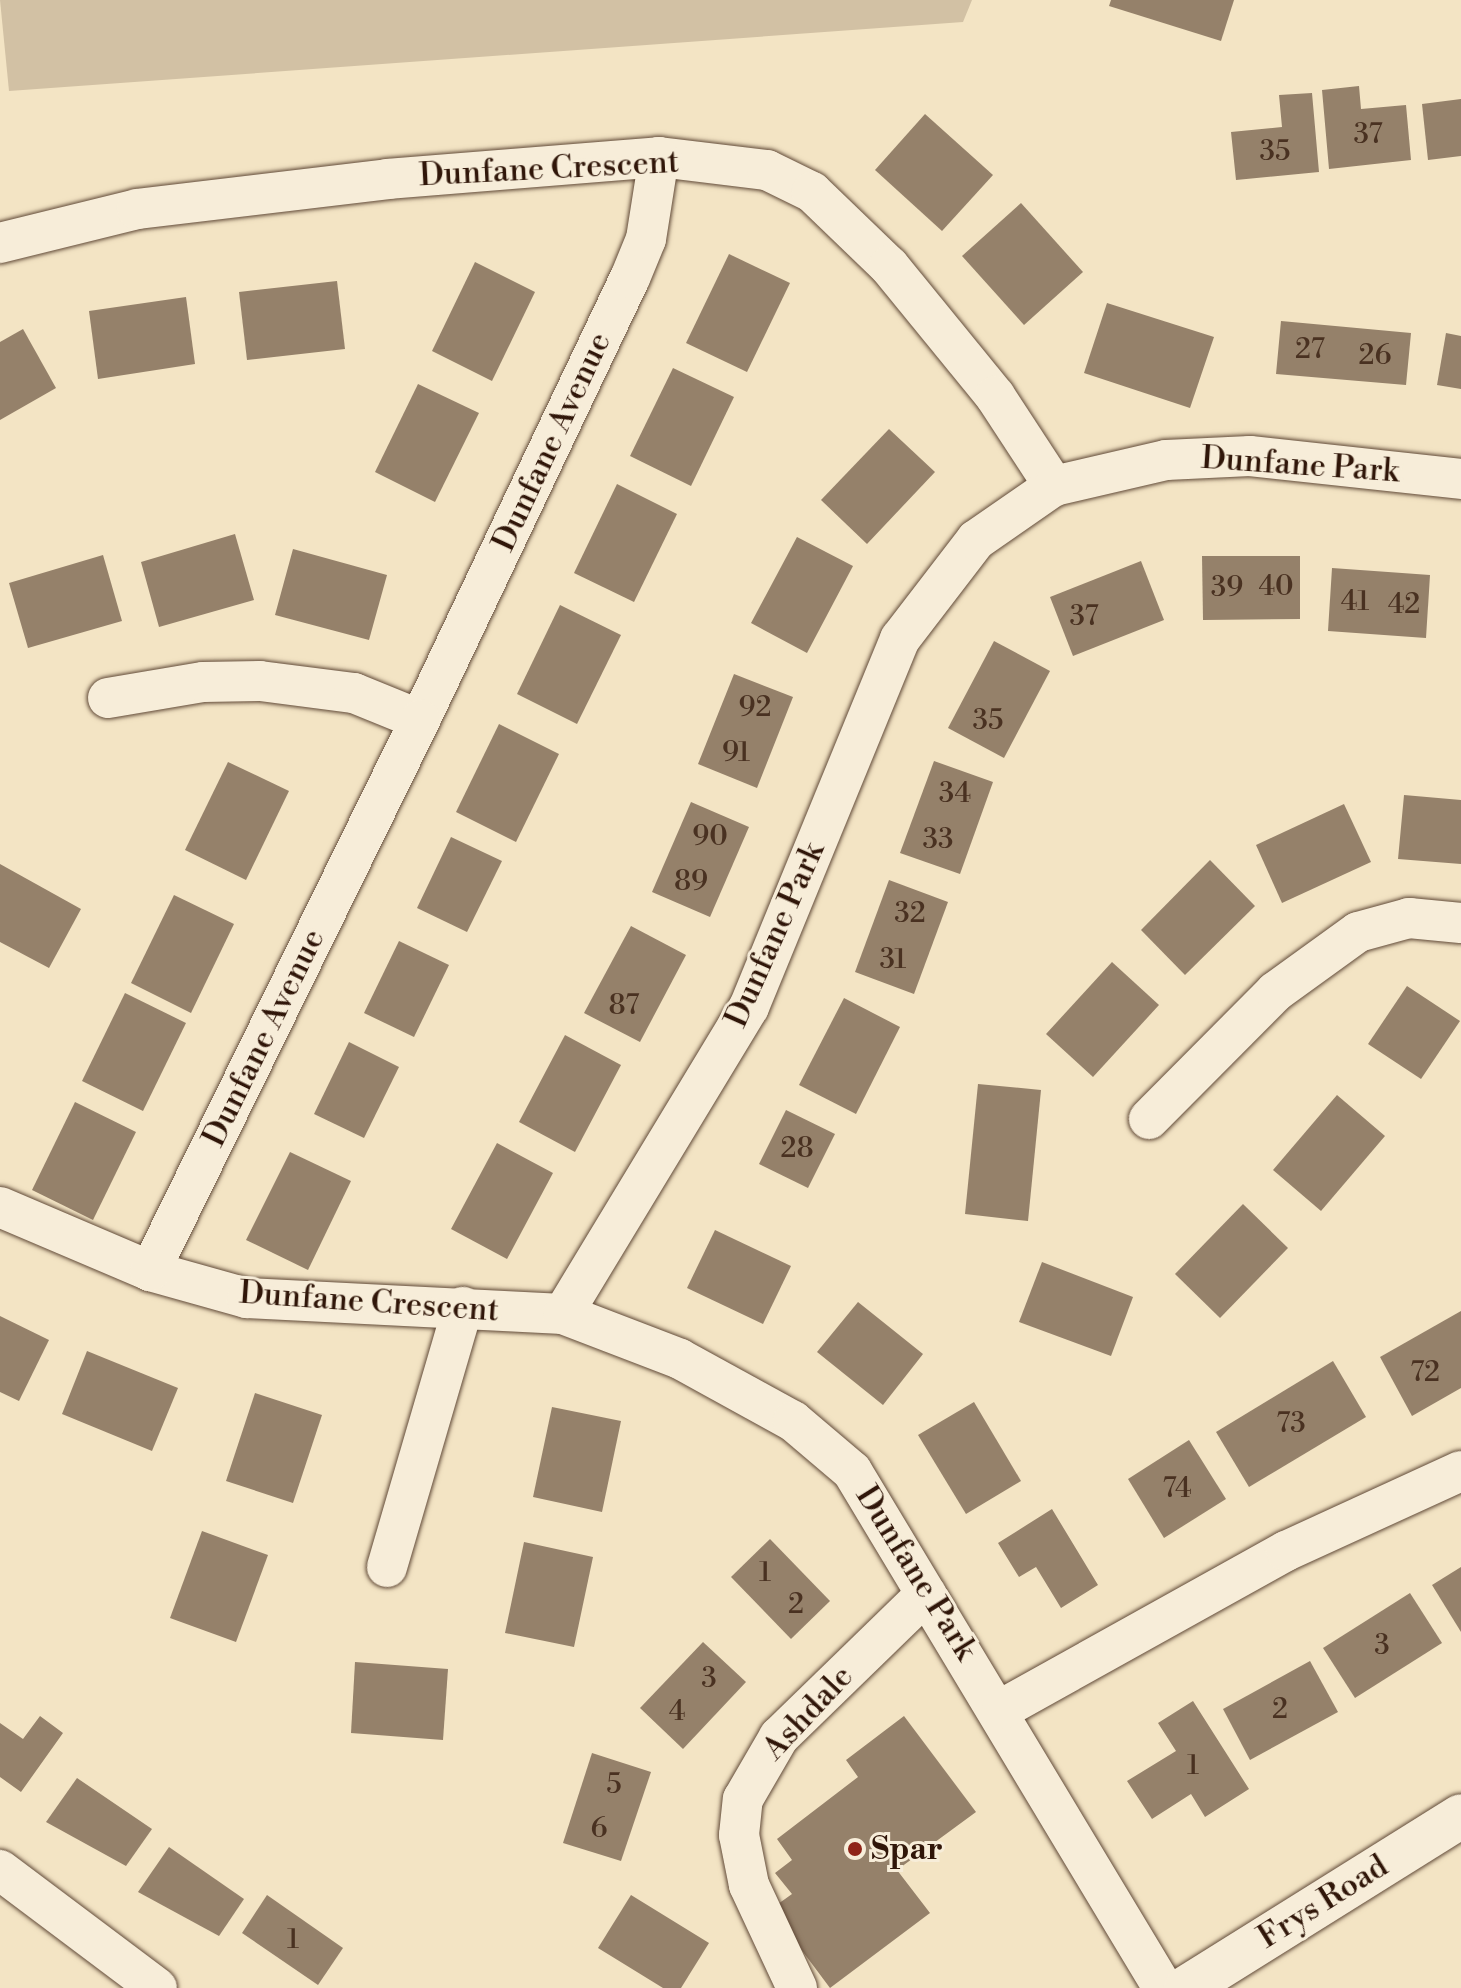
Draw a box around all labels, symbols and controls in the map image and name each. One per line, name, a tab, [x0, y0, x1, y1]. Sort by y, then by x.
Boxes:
house number: 37	[1353, 118, 1383, 152]
house number: 35	[1260, 135, 1290, 169]
street label: Dunfane Crescent	[418, 143, 680, 195]
street label: Dunfane Avenue	[484, 326, 620, 558]
house number: 27	[1295, 333, 1325, 367]
house number: 26	[1359, 339, 1391, 373]
street label: Dunfane Park	[1200, 439, 1400, 491]
house number: 40	[1258, 570, 1294, 604]
house number: 39	[1211, 571, 1243, 605]
house number: 41	[1341, 585, 1369, 619]
house number: 42	[1388, 588, 1420, 622]
house number: 37	[1069, 600, 1099, 634]
house number: 92	[739, 691, 771, 725]
house number: 35	[973, 704, 1003, 738]
house number: 91	[722, 736, 750, 770]
house number: 34	[939, 777, 971, 811]
house number: 90	[692, 820, 728, 854]
house number: 33	[923, 823, 953, 857]
street label: Dunfane Park	[717, 837, 833, 1033]
house number: 89	[674, 865, 708, 899]
house number: 32	[894, 897, 926, 931]
street label: Dunfane Avenue	[195, 923, 333, 1153]
house number: 31	[880, 943, 906, 977]
house number: 87	[609, 989, 639, 1023]
house number: 28	[780, 1132, 814, 1166]
street label: Dunfane Crescent	[238, 1274, 500, 1330]
house number: 72	[1410, 1356, 1440, 1390]
house number: 73	[1276, 1407, 1306, 1441]
house number: 74	[1162, 1472, 1192, 1506]
street label: Dunfane Park	[847, 1479, 985, 1667]
house number: 1	[759, 1556, 771, 1590]
house number: 2	[788, 1588, 804, 1622]
house number: 3	[1374, 1629, 1390, 1663]
street label: Ashdale	[755, 1658, 861, 1768]
house number: 3	[701, 1662, 717, 1696]
house number: 2	[1272, 1693, 1288, 1727]
house number: 4	[669, 1695, 685, 1729]
house number: 1	[1187, 1749, 1199, 1783]
house number: 5	[606, 1768, 622, 1802]
house number: 6	[591, 1812, 607, 1846]
place label: Spar	[871, 1830, 943, 1868]
marker: Spar	[846, 1840, 864, 1858]
street label: Frys Road	[1251, 1847, 1395, 1957]
house number: 1	[287, 1923, 299, 1957]

